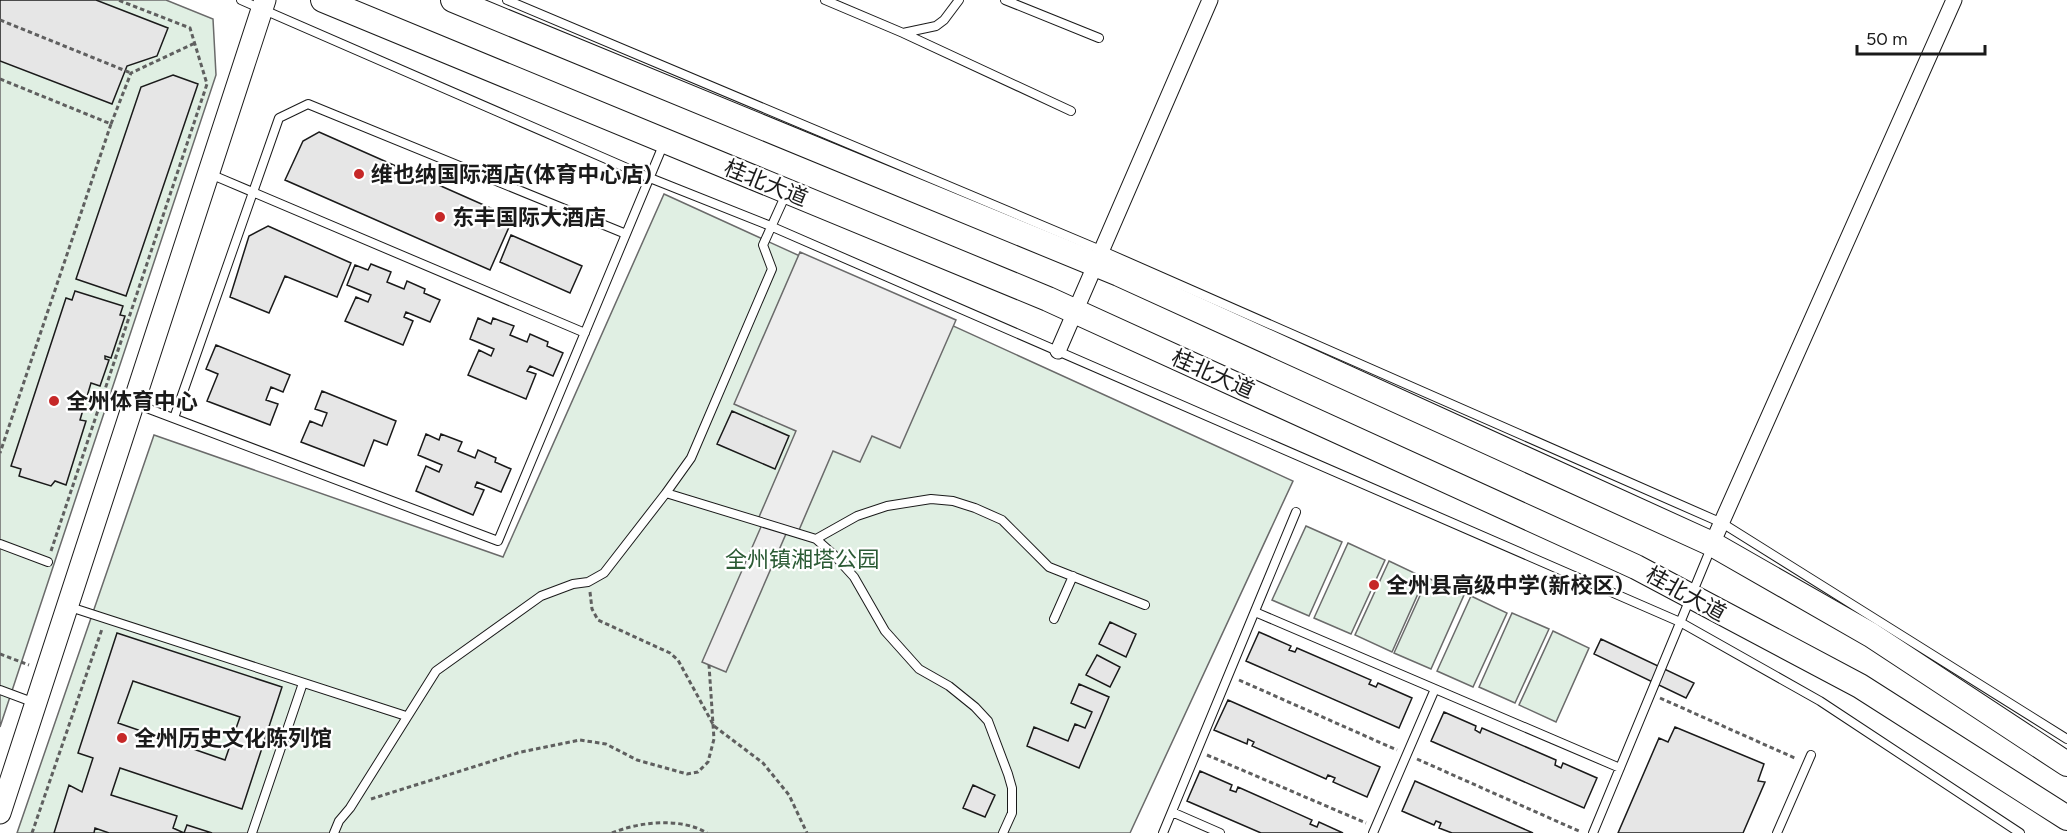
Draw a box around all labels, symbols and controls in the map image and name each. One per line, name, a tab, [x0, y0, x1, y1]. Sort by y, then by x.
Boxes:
scale bar	[1857, 18, 1984, 56]
text: 50 m	[1866, 28, 1908, 50]
street label: 桂北大道	[720, 154, 812, 212]
place label: 维也纳国际酒店(体育中心店)	[371, 161, 652, 188]
marker: 维也纳国际酒店(体育中心店)	[352, 167, 366, 181]
place label: 东丰国际大酒店	[452, 204, 606, 231]
marker: 东丰国际大酒店	[433, 210, 447, 224]
street label: 桂北大道	[1167, 344, 1259, 404]
place label: 全州体育中心	[66, 388, 198, 415]
marker: 全州体育中心	[47, 394, 61, 408]
park label: 全州镇湘塔公园	[725, 546, 879, 573]
street label: 桂北大道	[1641, 561, 1731, 627]
place label: 全州县高级中学(新校区)	[1386, 572, 1623, 599]
marker: 全州县高级中学(新校区)	[1367, 578, 1381, 592]
place label: 全州历史文化陈列馆	[134, 725, 332, 752]
marker: 全州历史文化陈列馆	[115, 731, 129, 745]

